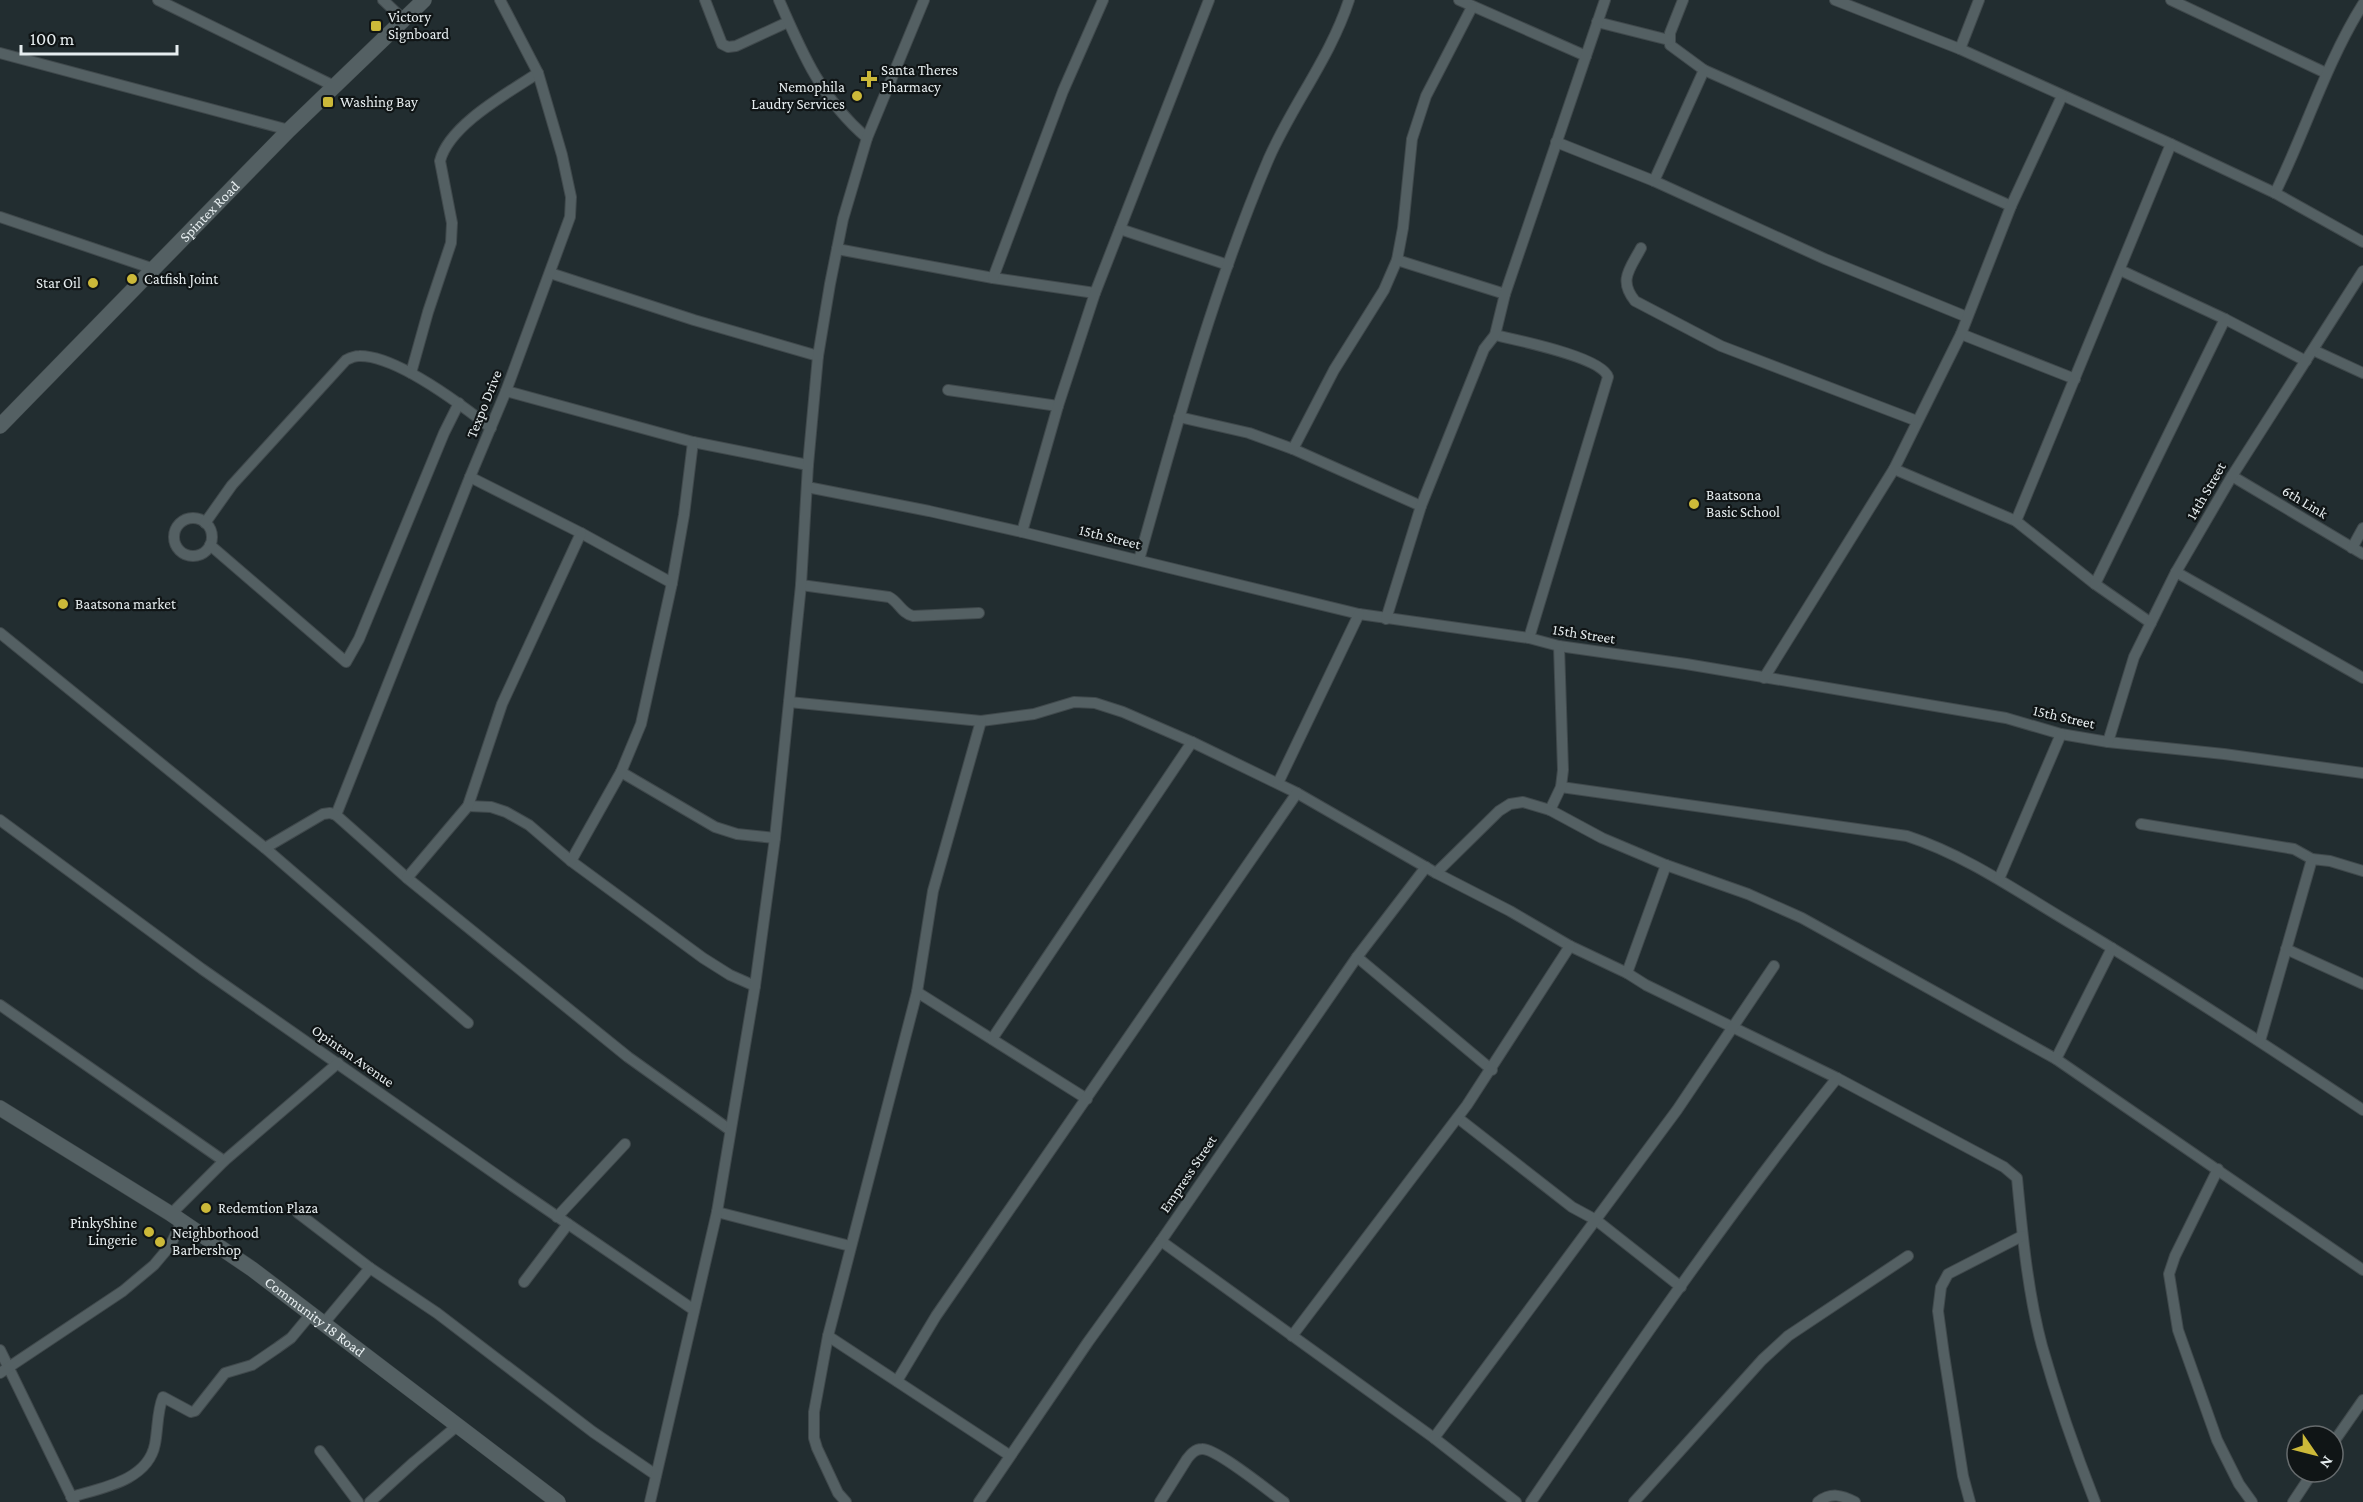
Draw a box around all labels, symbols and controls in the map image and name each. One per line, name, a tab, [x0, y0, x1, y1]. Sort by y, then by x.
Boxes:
place label: Victory Signboard	[388, 9, 449, 43]
scale bar	[21, 18, 177, 56]
marker: Victory Signboard	[369, 19, 383, 33]
text: 100 m	[30, 29, 75, 49]
place label: Santa Theres Pharmacy	[881, 62, 958, 96]
marker: Santa Theres Pharmacy	[862, 72, 876, 86]
place label: Nemophila Laudry Services	[751, 79, 845, 113]
marker: Nemophila Laudry Services	[850, 89, 864, 103]
place label: Washing Bay	[340, 94, 418, 111]
marker: Washing Bay	[321, 95, 335, 109]
street label: Spintex Road	[176, 178, 243, 245]
place label: Catfish Joint	[144, 271, 219, 288]
marker: Catfish Joint	[125, 272, 139, 286]
place label: Star Oil	[36, 275, 81, 291]
marker: Star Oil	[86, 276, 100, 290]
street label: Texpo Drive	[463, 367, 506, 441]
street label: 14th Street	[2183, 459, 2229, 523]
street label: 6th Link	[2279, 482, 2331, 522]
place label: Baatsona Basic School	[1706, 487, 1780, 520]
marker: Baatsona Basic School	[1687, 497, 1701, 511]
street label: 15th Street	[1078, 522, 1143, 553]
place label: Baatsona market	[75, 596, 177, 612]
marker: Baatsona market	[56, 597, 70, 611]
street label: 15th Street	[1552, 621, 1617, 647]
street label: 15th Street	[2032, 702, 2097, 732]
street label: Opintan Avenue	[308, 1022, 398, 1091]
street label: Empress Street	[1156, 1132, 1221, 1216]
place label: Redemtion Plaza	[218, 1200, 318, 1216]
marker: Redemtion Plaza	[199, 1201, 213, 1215]
place label: PinkyShine Lingerie	[70, 1215, 137, 1249]
marker: PinkyShine Lingerie	[142, 1225, 156, 1239]
place label: Neighborhood Barbershop	[172, 1225, 259, 1259]
marker: Neighborhood Barbershop	[153, 1235, 167, 1249]
street label: Community 18 Road	[262, 1274, 368, 1360]
north arrow	[2285, 1424, 2345, 1484]
text: N	[2317, 1453, 2337, 1472]

